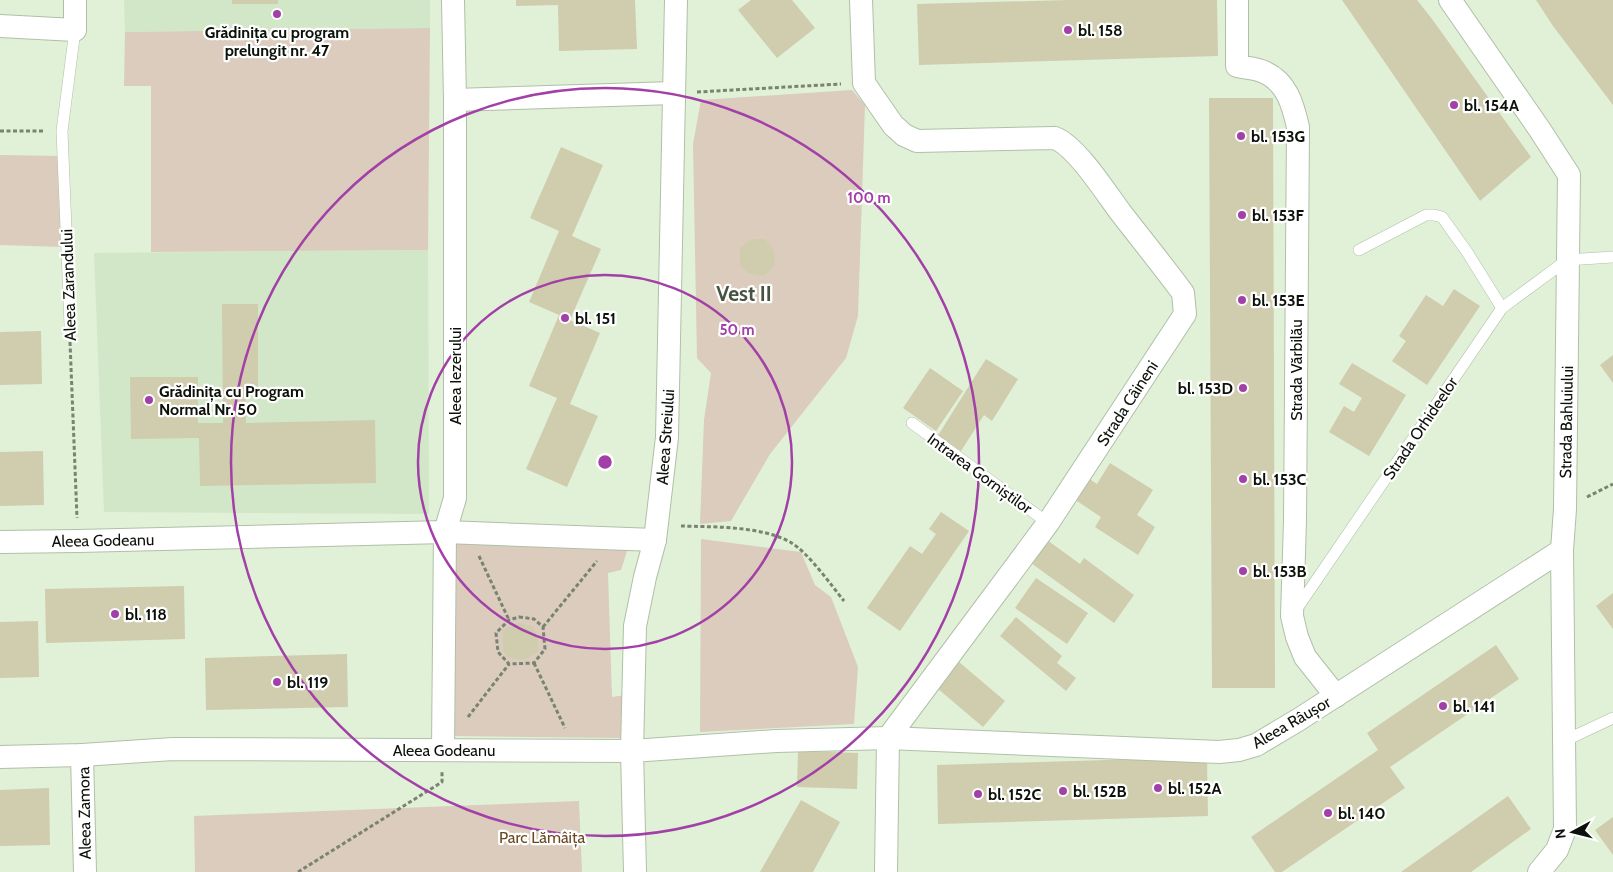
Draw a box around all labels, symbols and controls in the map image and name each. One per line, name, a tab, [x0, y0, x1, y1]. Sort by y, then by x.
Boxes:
marker: Grădinița cu program prelungit nr. 47	[271, 8, 283, 20]
place label: bl. 158	[1078, 21, 1123, 40]
place label: Grădinița cu program prelungit nr. 47	[205, 23, 349, 60]
marker: bl. 158	[1062, 24, 1074, 36]
place label: bl. 154A	[1464, 96, 1519, 115]
marker: bl. 154A	[1448, 99, 1460, 111]
place label: bl. 153G	[1251, 127, 1305, 146]
marker: bl. 153G	[1235, 130, 1247, 142]
text: 100 m	[847, 189, 891, 207]
place label: bl. 153F	[1252, 206, 1305, 225]
marker: bl. 153F	[1236, 209, 1248, 221]
street label: Aleea Zarandului	[57, 229, 80, 341]
district label: Vest II	[716, 281, 772, 306]
place label: bl. 153E	[1252, 291, 1305, 310]
marker: bl. 153E	[1236, 294, 1248, 306]
place label: bl. 151	[575, 309, 616, 328]
marker: bl. 151	[559, 312, 571, 324]
street label: Strada Vărbilău	[1287, 319, 1306, 421]
text: 50 m	[719, 321, 755, 339]
street label: Aleea Iezerului	[446, 327, 465, 425]
street label: Strada Câineni	[1093, 357, 1162, 449]
street label: Strada Bahluiului	[1556, 366, 1577, 479]
street label: Strada Orhideelor	[1379, 373, 1462, 483]
place label: bl. 153D	[1178, 379, 1233, 398]
place label: Grădinița cu Program Normal Nr. 50	[159, 382, 304, 419]
marker: bl. 153D	[1237, 382, 1249, 394]
street label: Aleea Streiului	[653, 389, 678, 486]
marker: Grădinița cu Program Normal Nr. 50	[143, 394, 155, 406]
street label: Intrarea Gorniștilor	[923, 429, 1037, 519]
centre of rings	[596, 453, 614, 471]
place label: bl. 153C	[1253, 470, 1307, 489]
marker: bl. 153C	[1237, 473, 1249, 485]
street label: Aleea Godeanu	[52, 530, 154, 551]
place label: bl. 153B	[1253, 562, 1307, 581]
marker: bl. 153B	[1237, 565, 1249, 577]
place label: bl. 118	[125, 605, 167, 624]
marker: bl. 118	[109, 608, 121, 620]
place label: bl. 119	[287, 673, 328, 692]
marker: bl. 119	[271, 676, 283, 688]
street label: Aleea Râușor	[1249, 692, 1335, 753]
place label: bl. 141	[1453, 697, 1495, 716]
marker: bl. 141	[1437, 700, 1449, 712]
street label: Aleea Godeanu	[393, 741, 495, 760]
street label: Aleea Zamora	[74, 766, 95, 860]
place label: bl. 152A	[1168, 779, 1221, 798]
place label: bl. 152B	[1073, 782, 1126, 801]
marker: bl. 152A	[1152, 782, 1164, 794]
place label: bl. 152C	[988, 785, 1041, 804]
marker: bl. 152B	[1057, 785, 1069, 797]
marker: bl. 152C	[972, 788, 984, 800]
place label: bl. 140	[1338, 804, 1386, 823]
marker: bl. 140	[1322, 807, 1334, 819]
north arrow	[1548, 807, 1598, 857]
park label: Parc Lămâița	[499, 828, 585, 848]
text: N	[1551, 828, 1570, 840]

